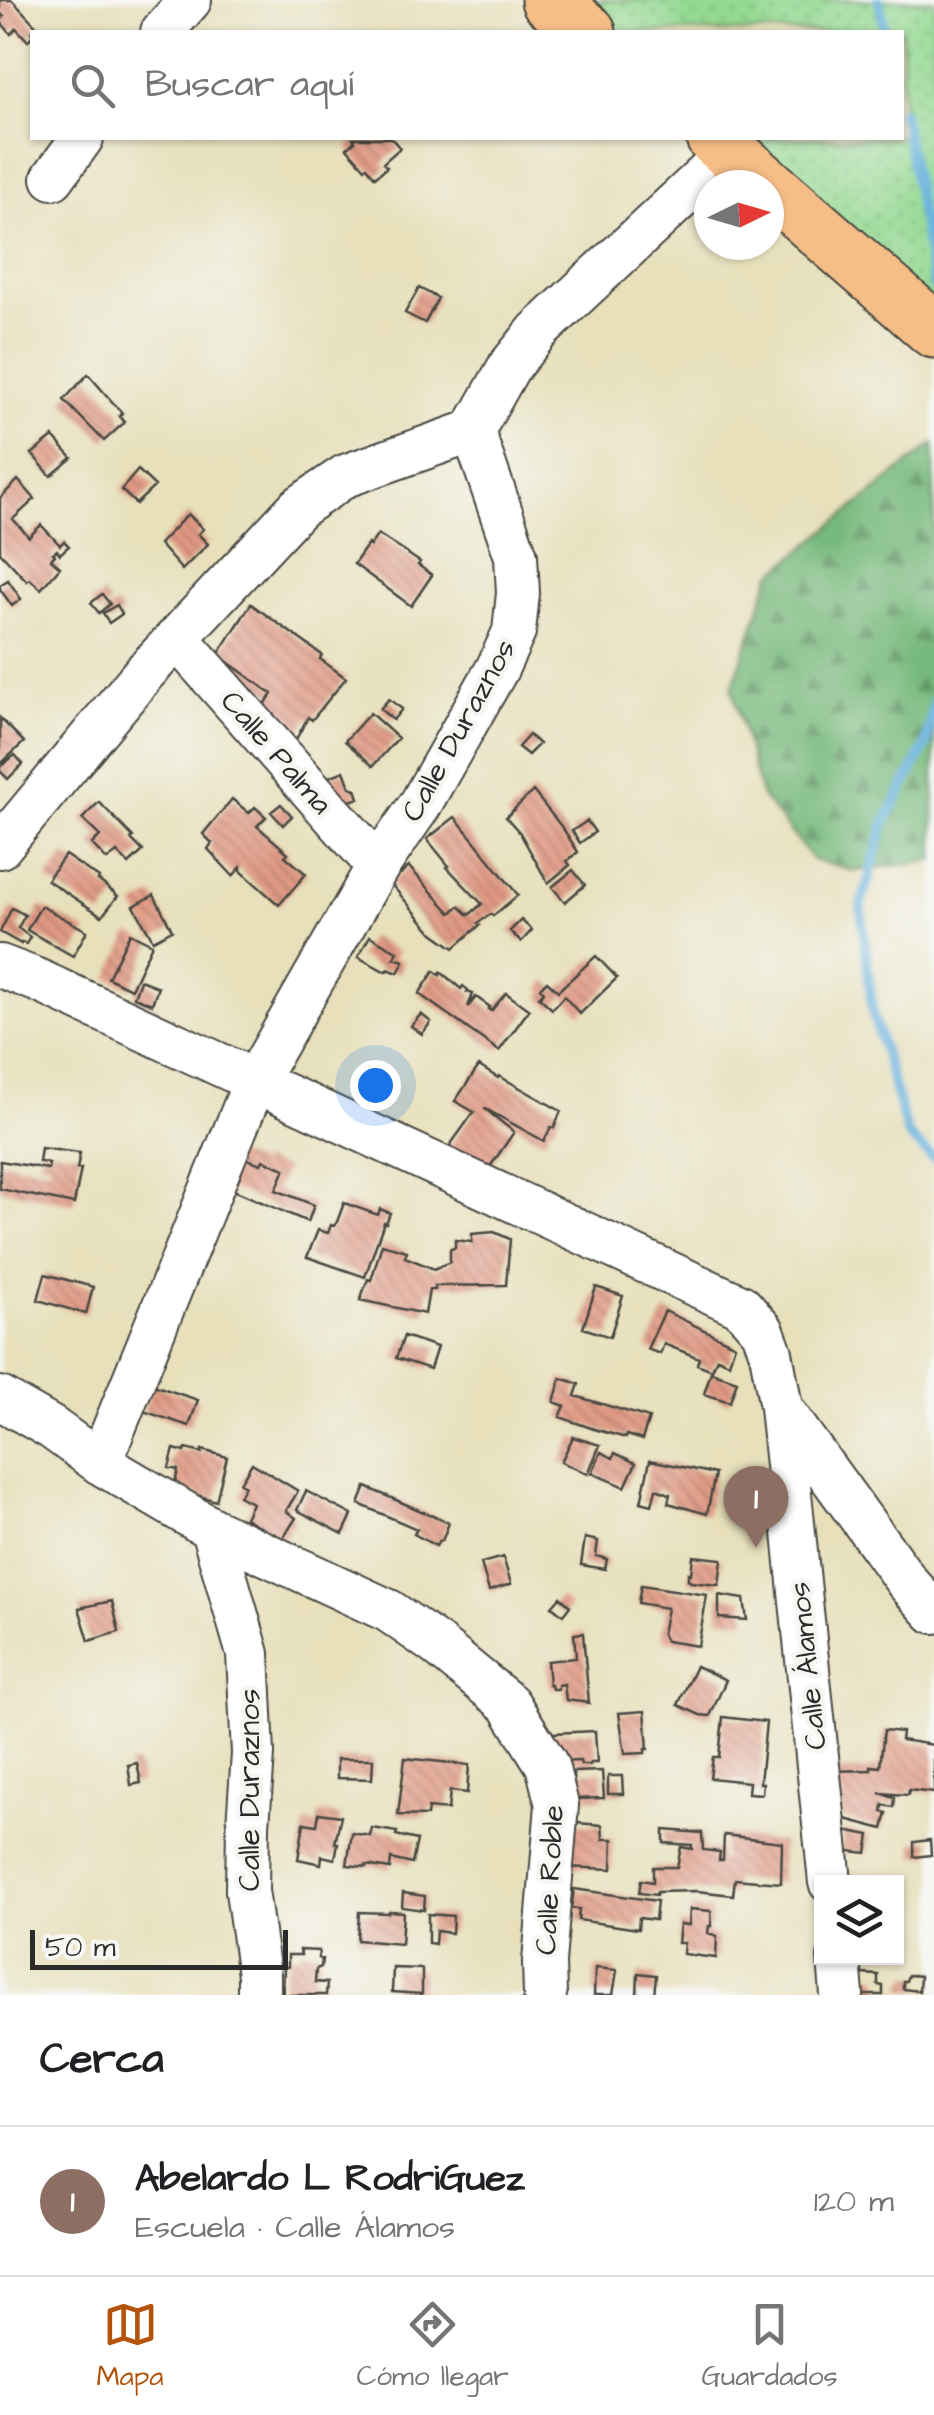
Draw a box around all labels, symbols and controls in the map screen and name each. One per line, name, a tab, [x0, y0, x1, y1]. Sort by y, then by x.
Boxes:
search box	[30, 30, 904, 140]
icon: search	[65, 58, 120, 113]
text: Buscar aquí	[145, 59, 354, 111]
north arrow	[694, 170, 784, 260]
street label: Calle Duraznos	[391, 632, 526, 829]
street label: Calle Palma	[211, 682, 342, 824]
your location	[350, 1060, 401, 1111]
pin: 1	[724, 1466, 788, 1548]
street label: Calle Álamos	[778, 1580, 838, 1752]
street label: Calle Duraznos	[229, 1689, 271, 1891]
street label: Calle Roble	[525, 1804, 575, 1956]
map controls	[814, 1875, 904, 1965]
button: layers	[814, 1875, 904, 1965]
scale bar	[30, 1925, 288, 1970]
text: 50 m	[45, 1928, 116, 1967]
text: Cerca	[40, 2031, 164, 2089]
text: Abelardo L RodriGuez	[135, 2153, 525, 2205]
text: 1	[70, 2179, 75, 2224]
text: 120 m	[814, 2179, 894, 2224]
text: Escuela · Calle Álamos	[135, 2205, 455, 2250]
tab: Mapa	[96, 2297, 164, 2396]
tab: Cómo llegar	[356, 2297, 509, 2396]
tab: Guardados	[702, 2297, 838, 2396]

